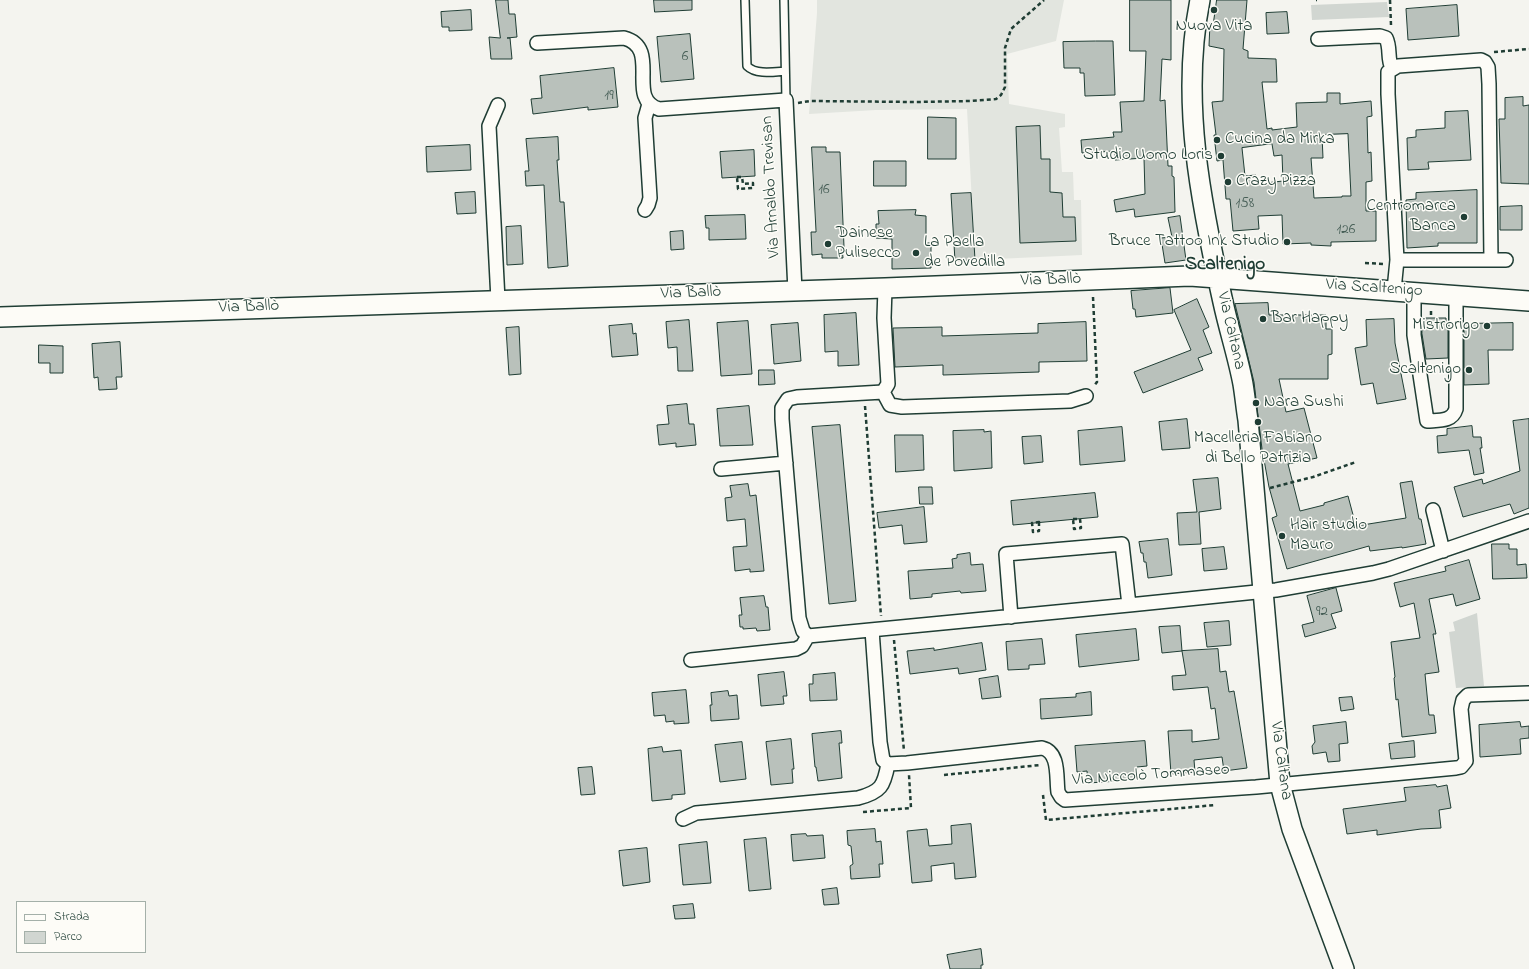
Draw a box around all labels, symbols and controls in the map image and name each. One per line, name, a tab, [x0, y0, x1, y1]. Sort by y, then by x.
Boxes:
marker: Nuova Vita	[1209, 5, 1219, 15]
place label: Nuova Vita	[1176, 17, 1252, 37]
house number: 6	[682, 49, 688, 67]
house number: 19	[604, 88, 614, 106]
street label: Via Arnaldo Trevisan	[758, 115, 786, 259]
place label: Cucina da Mirka	[1225, 130, 1335, 150]
marker: Cucina da Mirka	[1212, 135, 1222, 145]
place label: Studio Uomo Loris	[1083, 146, 1213, 166]
marker: Studio Uomo Loris	[1216, 151, 1226, 161]
place label: Crazy Pizza	[1236, 172, 1316, 192]
marker: Crazy Pizza	[1223, 177, 1233, 187]
house number: 16	[818, 182, 830, 200]
house number: 158	[1236, 196, 1254, 214]
place label: Centromarca Banca	[1366, 197, 1456, 237]
marker: Centromarca Banca	[1459, 212, 1469, 222]
house number: 126	[1337, 222, 1355, 240]
place label: Dainese Pulisecco	[836, 224, 901, 264]
place label: Bruce Tattoo Ink Studio	[1109, 232, 1279, 252]
place label: La Paella de Povedilla	[924, 233, 1005, 273]
marker: Bruce Tattoo Ink Studio	[1282, 237, 1292, 247]
marker: Dainese Pulisecco	[823, 239, 833, 249]
marker: La Paella de Povedilla	[911, 248, 921, 258]
district label: Scaltenigo	[1185, 255, 1265, 277]
street label: Via Ballò	[1020, 270, 1082, 292]
street label: Via Scaltenigo	[1325, 275, 1423, 303]
street label: Via Ballò	[660, 283, 722, 305]
street label: Via Caltana	[1211, 290, 1249, 372]
street label: Via Ballò	[218, 297, 280, 319]
place label: Bar Happy	[1271, 309, 1348, 329]
marker: Bar Happy	[1258, 314, 1268, 324]
place label: Mistrorigo	[1412, 316, 1479, 336]
marker: Mistrorigo	[1482, 321, 1492, 331]
place label: Scaltenigo	[1389, 360, 1461, 380]
marker: Scaltenigo	[1464, 365, 1474, 375]
place label: Nara Sushi	[1264, 393, 1344, 413]
marker: Nara Sushi	[1251, 398, 1261, 408]
marker: Macelleria Fabiano di Bello Patrizia	[1253, 417, 1263, 427]
place label: Macelleria Fabiano di Bello Patrizia	[1194, 429, 1322, 469]
place label: Hair studio Mauro	[1290, 516, 1367, 556]
marker: Hair studio Mauro	[1277, 531, 1287, 541]
house number: 92	[1316, 604, 1328, 622]
street label: Via Caltana	[1264, 720, 1296, 802]
street label: Via Niccolò Tommaseo	[1072, 760, 1230, 792]
legend	[16, 901, 146, 953]
text: Strada	[54, 908, 89, 926]
text: Parco	[54, 928, 82, 946]

